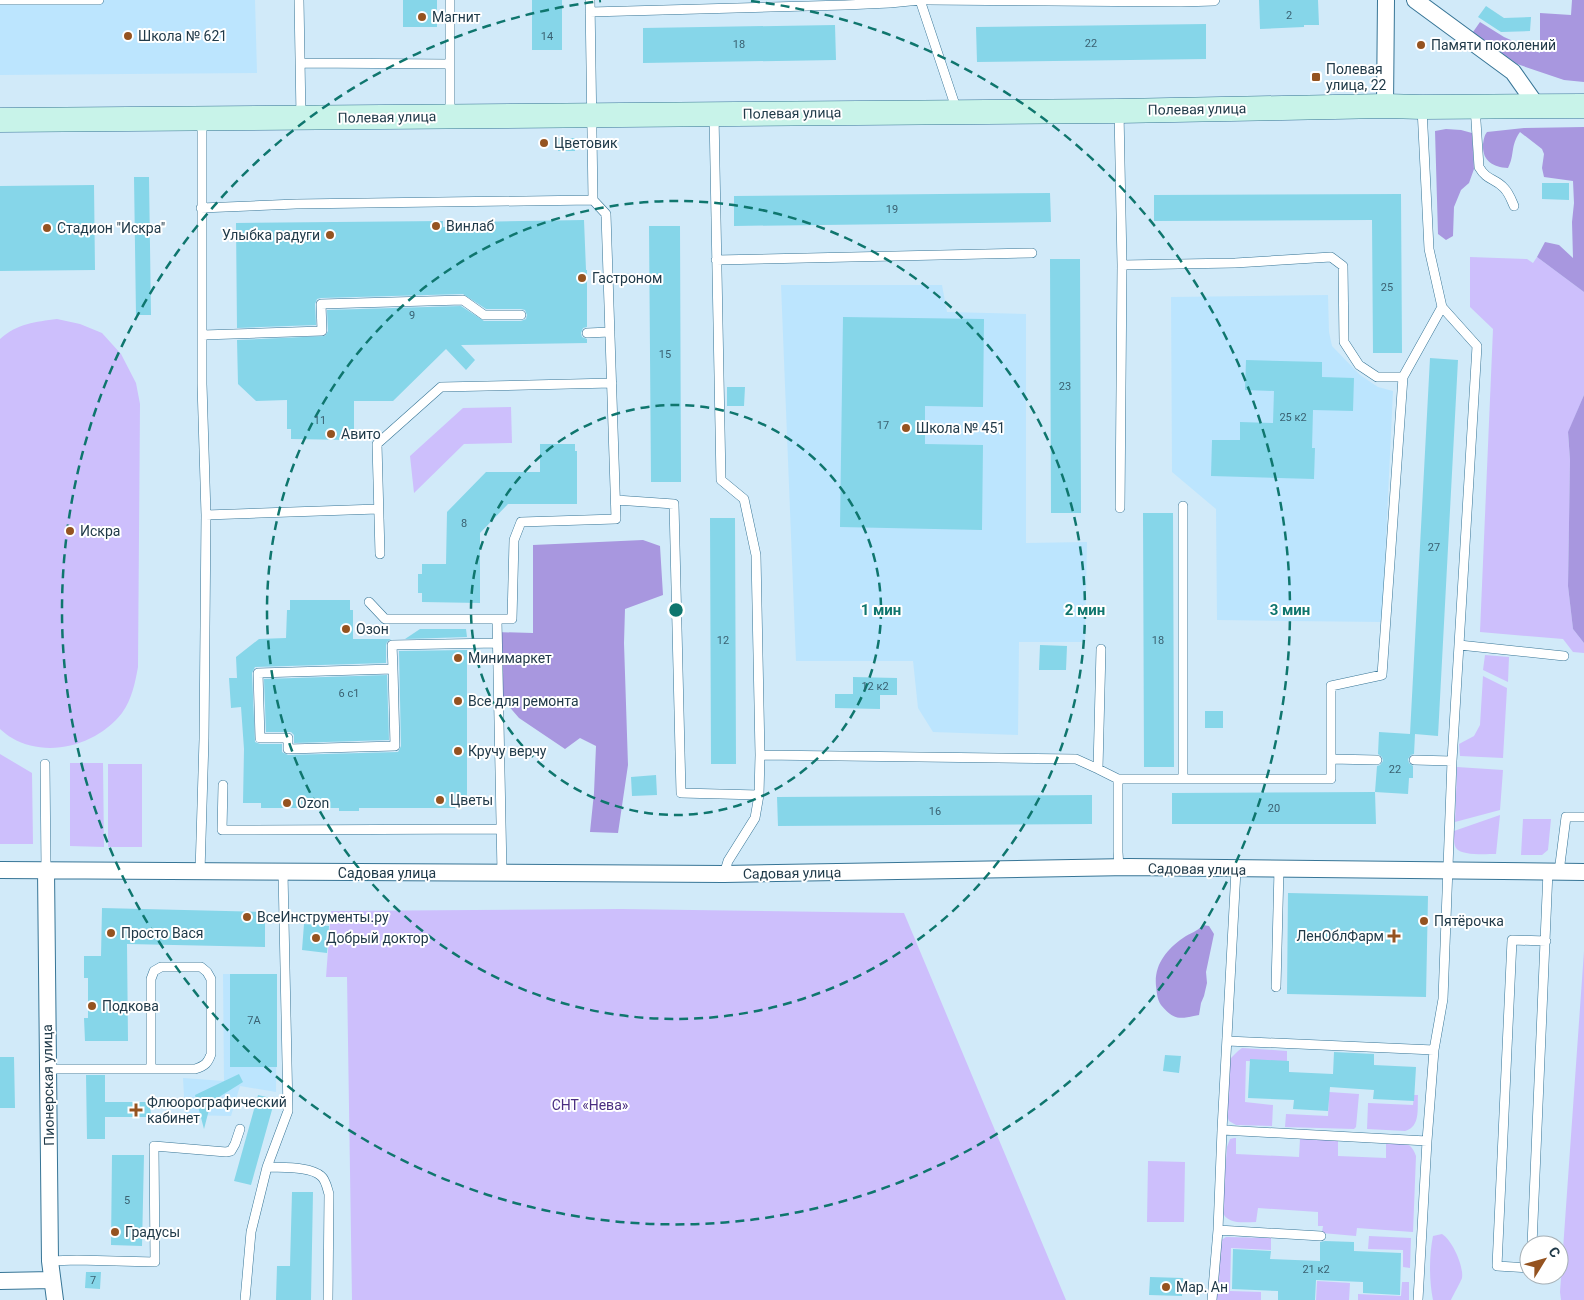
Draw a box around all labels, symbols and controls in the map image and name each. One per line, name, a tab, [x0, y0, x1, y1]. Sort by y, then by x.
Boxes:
place label: Магнит	[432, 9, 481, 25]
house number: 2	[1286, 9, 1292, 22]
marker: Магнит	[416, 11, 428, 23]
place label: Школа № 621	[138, 28, 227, 44]
marker: Школа № 621	[122, 30, 134, 42]
house number: 14	[541, 30, 553, 43]
house number: 22	[1085, 37, 1097, 50]
place label: Памяти поколений	[1431, 37, 1556, 53]
house number: 18	[733, 38, 745, 51]
marker: Памяти поколений	[1415, 39, 1427, 51]
place label: Полевая улица, 22	[1326, 61, 1387, 93]
marker: Полевая улица, 22	[1310, 71, 1322, 83]
street label: Полевая улица	[1148, 100, 1246, 118]
street label: Полевая улица	[743, 104, 841, 122]
street label: Полевая улица	[338, 108, 436, 126]
place label: Цветовик	[554, 135, 618, 151]
marker: Цветовик	[538, 137, 550, 149]
house number: 19	[886, 203, 898, 216]
place label: Винлаб	[446, 218, 495, 234]
place label: Стадион "Искра"	[57, 220, 165, 236]
marker: Винлаб	[430, 220, 442, 232]
marker: Стадион "Искра"	[41, 222, 53, 234]
place label: Улыбка радуги	[222, 227, 320, 243]
marker: Улыбка радуги	[324, 229, 336, 241]
place label: Гастроном	[592, 270, 662, 286]
marker: Гастроном	[576, 272, 588, 284]
house number: 25	[1381, 281, 1393, 294]
house number: 9	[409, 309, 415, 322]
house number: 15	[659, 348, 671, 361]
house number: 23	[1059, 380, 1071, 393]
house number: 25 к2	[1279, 411, 1307, 424]
house number: 11	[314, 414, 326, 427]
house number: 17	[877, 419, 889, 432]
place label: Школа № 451	[916, 420, 1005, 436]
marker: Школа № 451	[900, 422, 912, 434]
place label: Авито	[341, 426, 381, 442]
marker: Авито	[325, 428, 337, 440]
house number: 8	[461, 517, 467, 530]
place label: Искра	[80, 523, 120, 539]
marker: Искра	[64, 525, 76, 537]
house number: 27	[1428, 541, 1440, 554]
centre of rings	[667, 601, 685, 619]
text: 1 мин	[861, 601, 901, 619]
text: 2 мин	[1065, 601, 1105, 619]
text: 3 мин	[1270, 601, 1310, 619]
place label: Озон	[356, 621, 389, 637]
marker: Озон	[340, 623, 352, 635]
house number: 12	[717, 634, 729, 647]
house number: 18	[1152, 634, 1164, 647]
place label: Минимаркет	[468, 650, 552, 666]
marker: Минимаркет	[452, 652, 464, 664]
house number: 12 к2	[861, 680, 889, 693]
house number: 6 с1	[339, 687, 359, 700]
place label: Все для ремонта	[468, 693, 579, 709]
marker: Все для ремонта	[452, 695, 464, 707]
place label: Кручу верчу	[468, 743, 547, 759]
marker: Кручу верчу	[452, 745, 464, 757]
house number: 22	[1389, 763, 1401, 776]
place label: Цветы	[450, 792, 493, 808]
marker: Цветы	[434, 794, 446, 806]
place label: Ozon	[297, 795, 329, 811]
marker: Ozon	[281, 797, 293, 809]
house number: 20	[1268, 802, 1280, 815]
house number: 16	[929, 805, 941, 818]
street label: Садовая улица	[1148, 860, 1246, 878]
street label: Садовая улица	[743, 864, 841, 882]
street label: Садовая улица	[338, 865, 436, 881]
place label: ВсеИнструменты.ру	[257, 909, 389, 925]
marker: ВсеИнструменты.ру	[241, 911, 253, 923]
place label: Пятёрочка	[1434, 913, 1504, 929]
marker: Пятёрочка	[1418, 915, 1430, 927]
place label: Просто Вася	[121, 925, 203, 941]
marker: Просто Вася	[105, 927, 117, 939]
place label: ЛенОблФарм	[1296, 928, 1384, 944]
place label: Добрый доктор	[326, 930, 429, 946]
marker: ЛенОблФарм	[1388, 930, 1400, 942]
marker: Добрый доктор	[310, 932, 322, 944]
place label: Подкова	[102, 998, 159, 1014]
marker: Подкова	[86, 1000, 98, 1012]
house number: 7А	[247, 1014, 262, 1027]
street label: Пионерская улица	[39, 1024, 57, 1146]
place label: Флюорографический кабинет	[147, 1094, 287, 1126]
park label: СНТ «Нева»	[552, 1097, 629, 1113]
marker: Флюорографический кабинет	[129, 1103, 143, 1117]
house number: 5	[124, 1194, 130, 1207]
place label: Градусы	[125, 1224, 180, 1240]
marker: Градусы	[109, 1226, 121, 1238]
north arrow	[1519, 1235, 1569, 1285]
text: С	[1545, 1244, 1564, 1261]
house number: 21 к2	[1302, 1263, 1330, 1276]
house number: 7	[90, 1274, 96, 1287]
place label: Мар. Ан	[1176, 1279, 1228, 1295]
marker: Мар. Ан	[1160, 1281, 1172, 1293]

